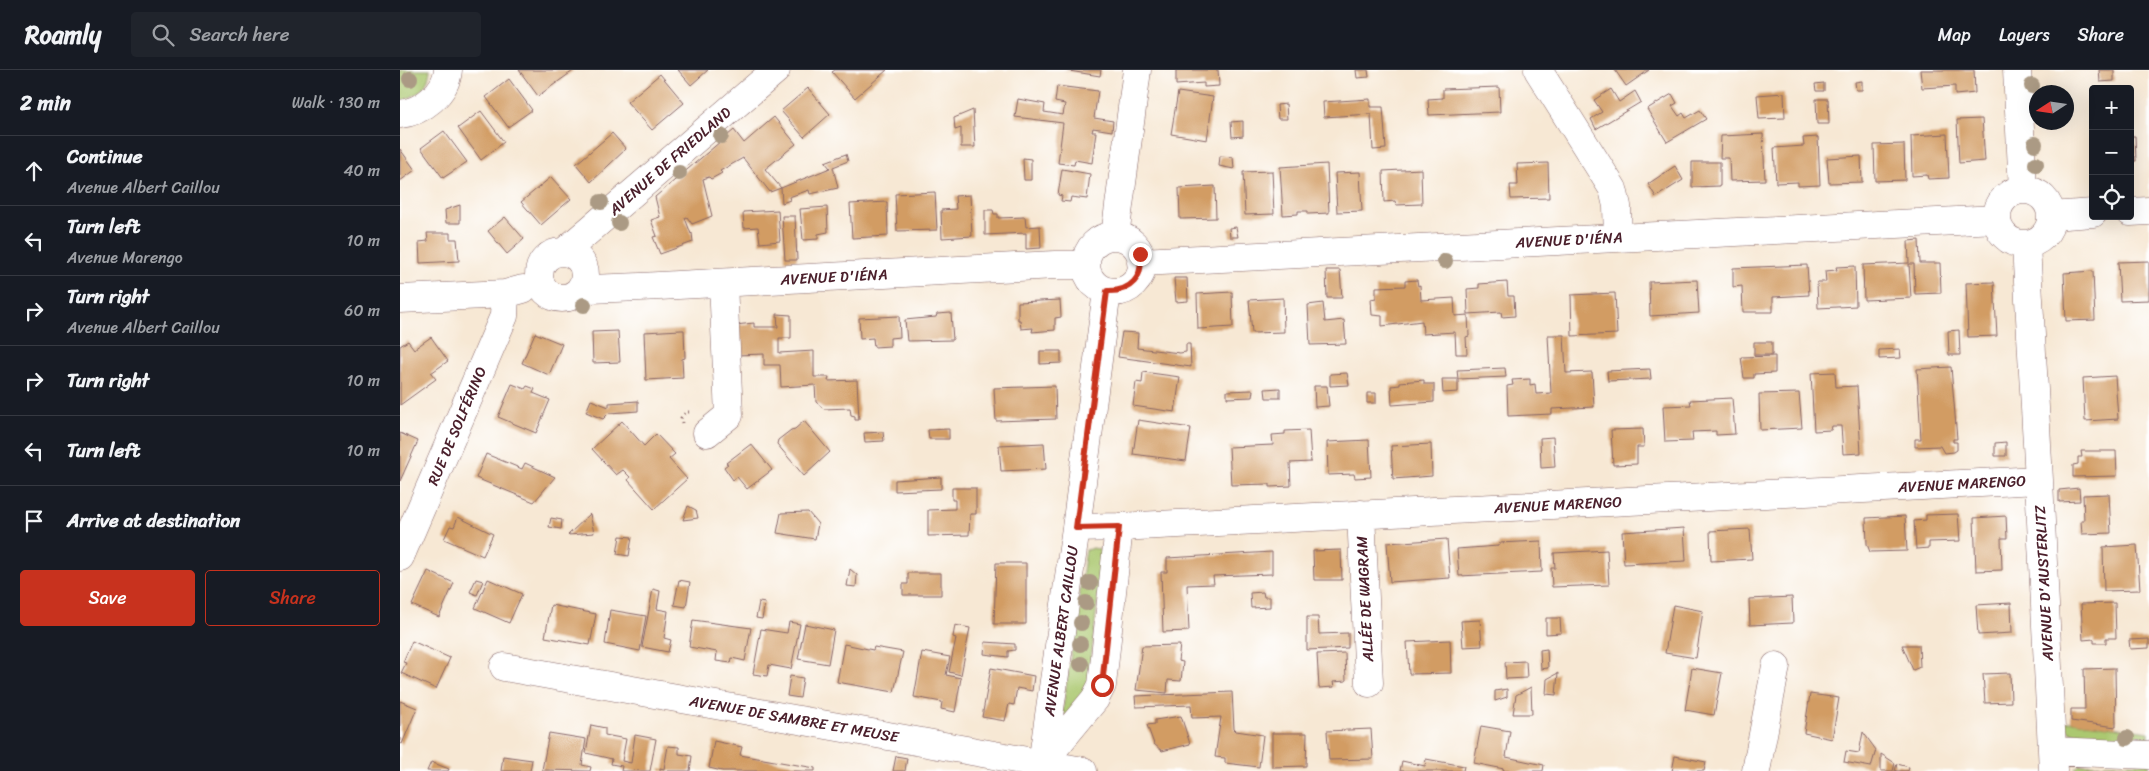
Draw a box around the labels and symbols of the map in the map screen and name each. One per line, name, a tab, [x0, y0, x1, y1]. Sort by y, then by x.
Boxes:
north arrow	[2029, 85, 2074, 130]
street label: AVENUE DE FRIEDLAND	[602, 100, 737, 223]
street label: AVENUE D'IÉNA	[1514, 224, 1623, 256]
route end	[1129, 243, 1152, 266]
street label: AVENUE D'IÉNA	[779, 261, 888, 293]
street label: RUE DE SOLFÉRINO	[420, 362, 494, 490]
street label: AVENUE MARENGO	[1896, 468, 2027, 500]
street label: AVENUE MARENGO	[1492, 489, 1623, 521]
street label: AVENUE D'AUSTERLITZ	[2027, 504, 2061, 663]
street label: ALLÉE DE WAGRAM	[1349, 535, 1381, 664]
street label: AVENUE ALBERT CAILLOU	[1036, 543, 1086, 719]
route start	[1091, 674, 1114, 697]
street label: AVENUE DE SAMBRE ET MEUSE	[686, 688, 902, 750]

